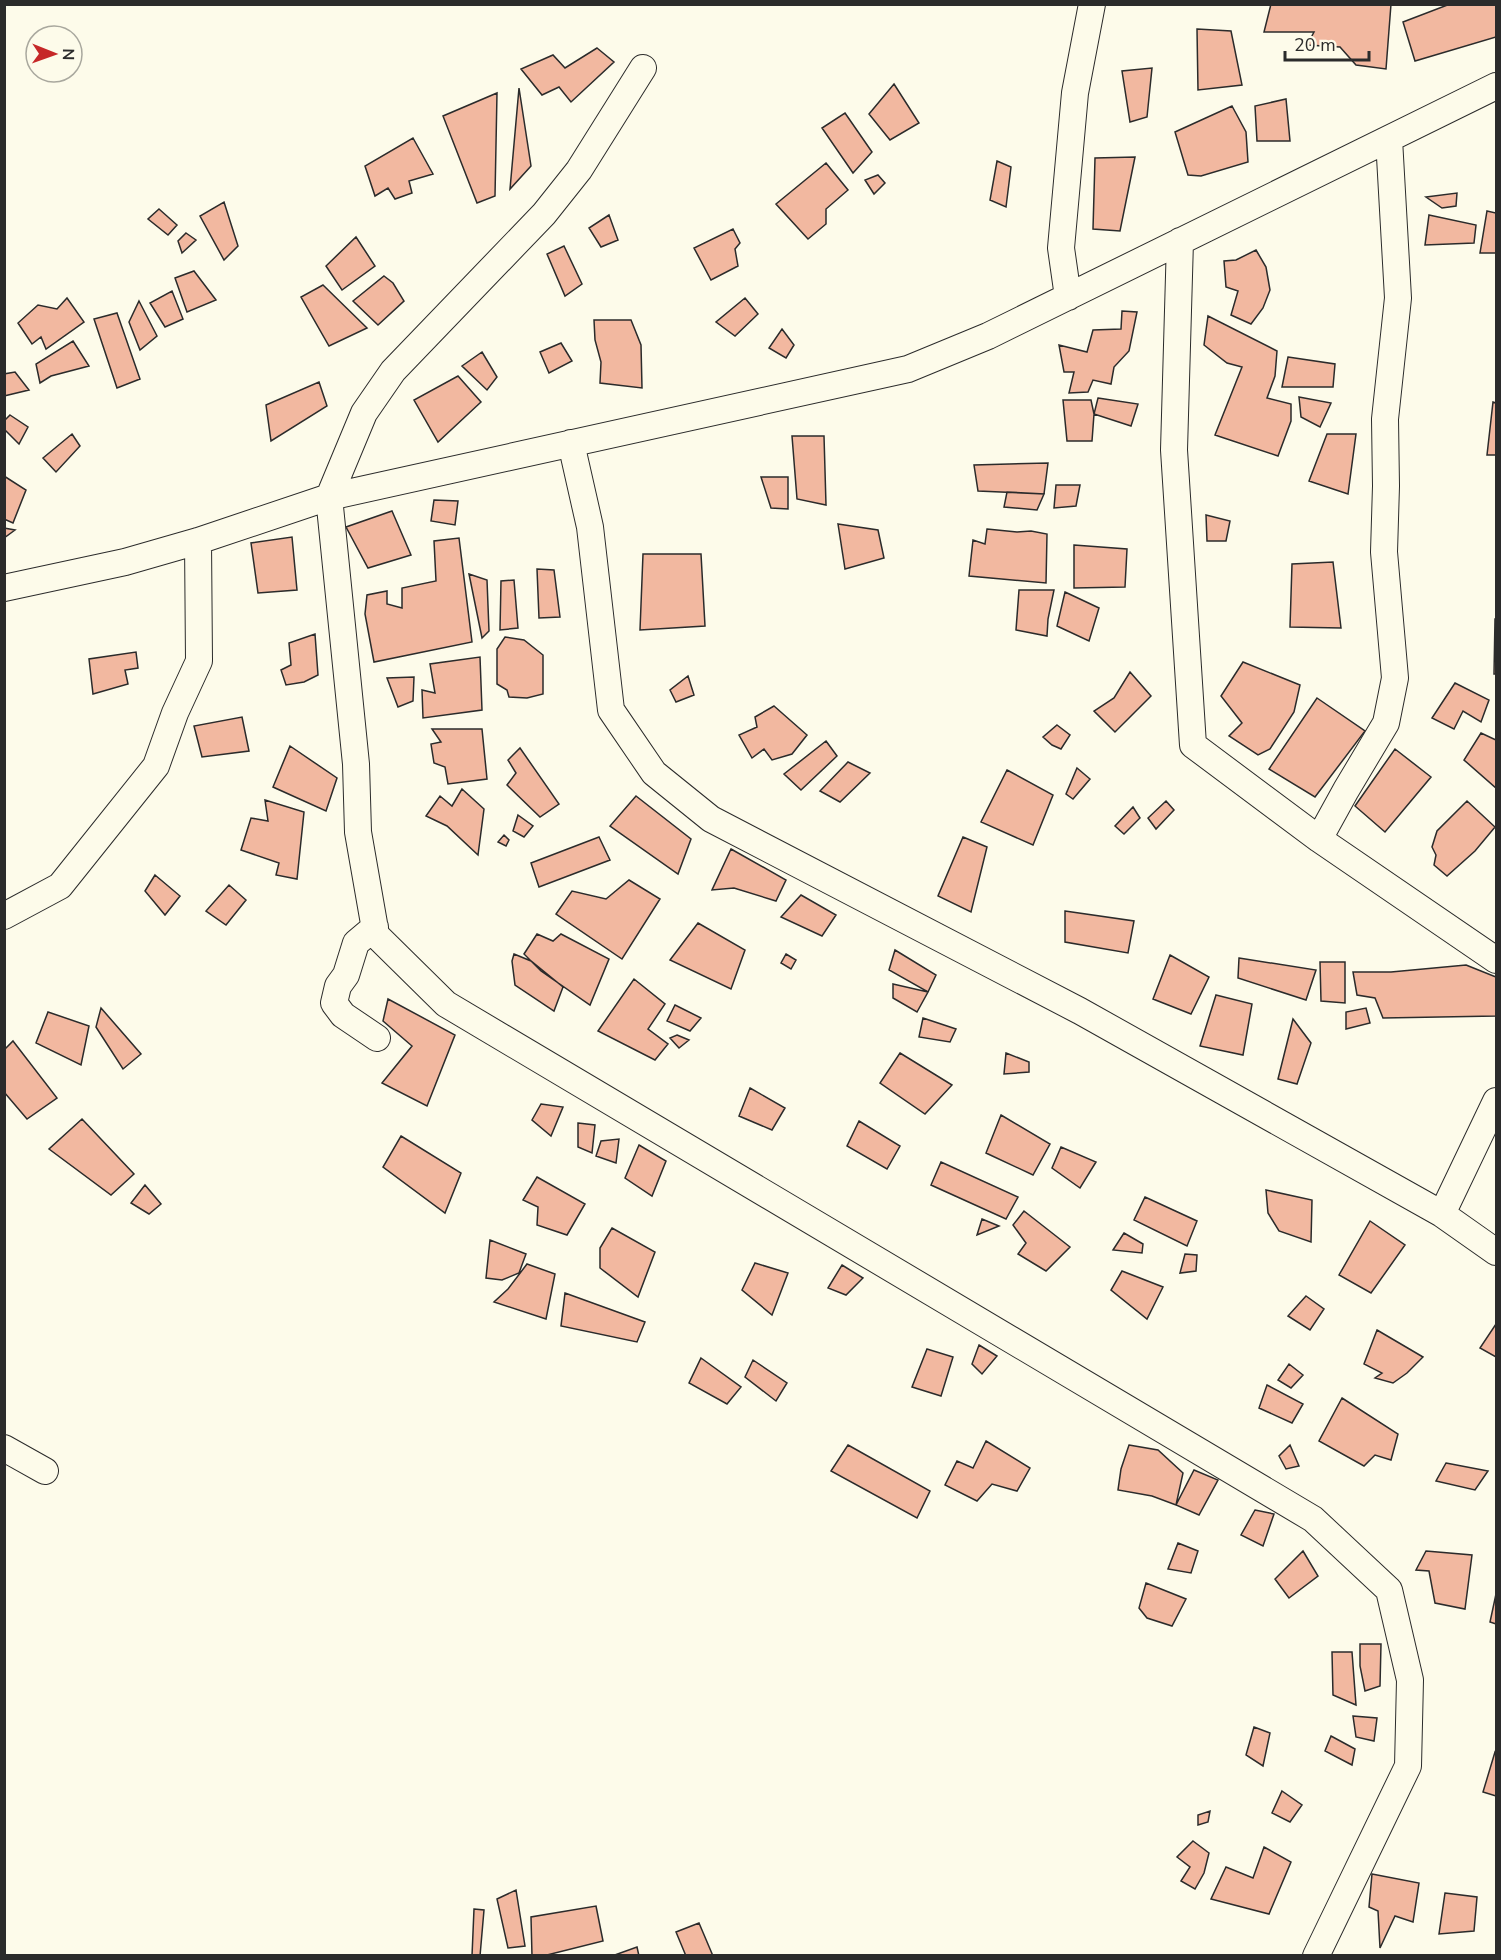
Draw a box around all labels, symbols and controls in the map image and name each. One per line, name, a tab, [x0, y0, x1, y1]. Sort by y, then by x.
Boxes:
north arrow	[24, 24, 84, 84]
scale bar	[1285, 24, 1369, 62]
text: 20 m	[1294, 33, 1336, 57]
text: N	[57, 48, 79, 60]

